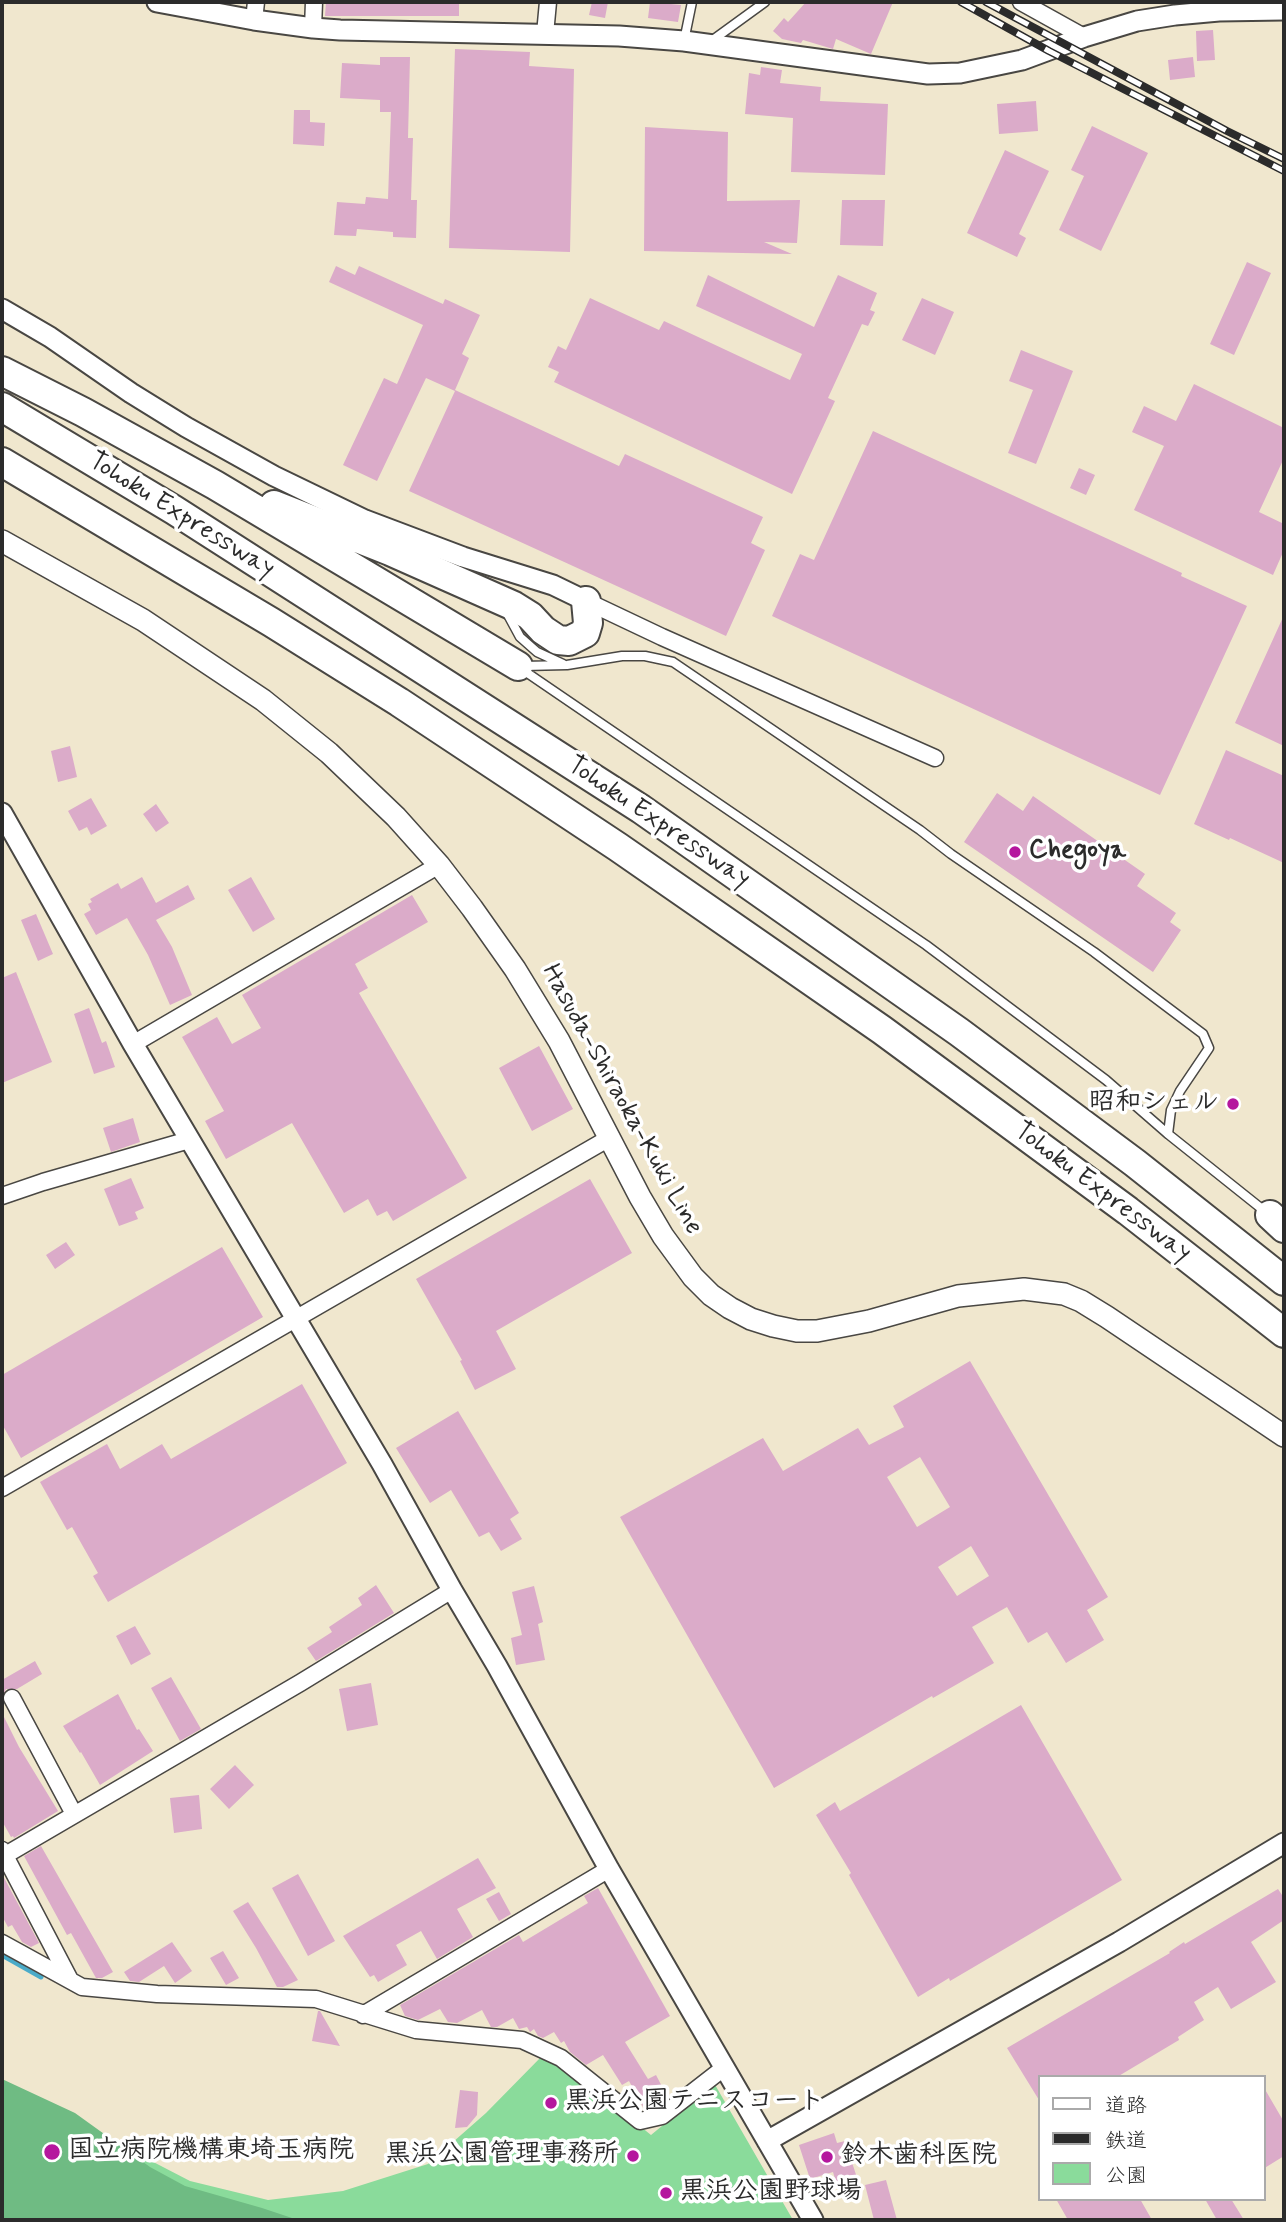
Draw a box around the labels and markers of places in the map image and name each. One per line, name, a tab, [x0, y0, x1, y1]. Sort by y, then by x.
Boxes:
place label: Chegoya	[1029, 836, 1126, 868]
marker: Chegoya	[1007, 844, 1023, 860]
place label: 昭和シェル	[1089, 1088, 1219, 1120]
marker: 昭和シェル	[1225, 1096, 1241, 1112]
place label: 黒浜公園テニスコート	[565, 2087, 825, 2119]
marker: 黒浜公園テニスコート	[543, 2095, 559, 2111]
place label: 国立病院機構東埼玉病院	[68, 2136, 354, 2168]
place label: 黒浜公園管理事務所	[385, 2140, 619, 2172]
place label: 鈴木歯科医院	[841, 2141, 997, 2173]
marker: 国立病院機構東埼玉病院	[42, 2142, 62, 2162]
marker: 黒浜公園管理事務所	[625, 2148, 641, 2164]
marker: 鈴木歯科医院	[819, 2149, 835, 2165]
place label: 黒浜公園野球場	[680, 2177, 862, 2209]
marker: 黒浜公園野球場	[658, 2185, 674, 2201]

